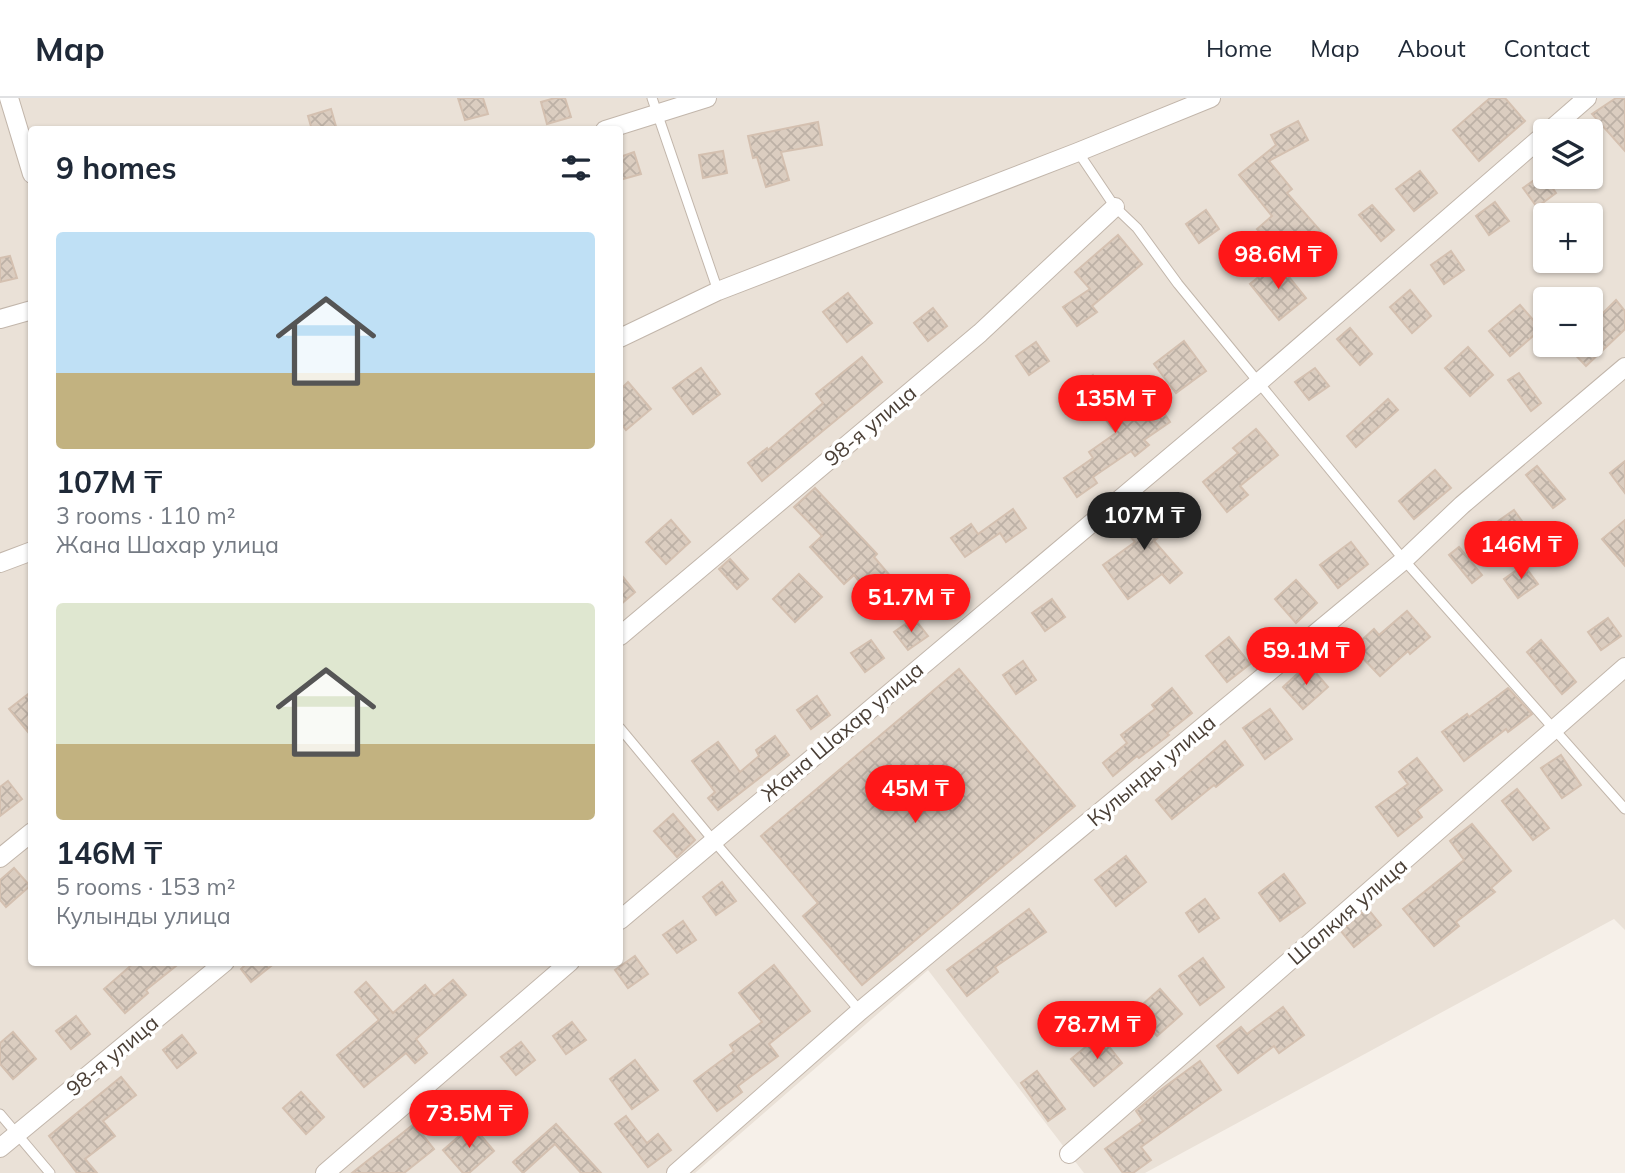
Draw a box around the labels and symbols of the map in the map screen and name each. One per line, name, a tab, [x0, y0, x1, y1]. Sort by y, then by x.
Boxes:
pin: 98.6M ₸	[1213, 232, 1343, 291]
pin: 135M ₸	[1058, 376, 1172, 435]
street label: 98-я улица	[819, 379, 921, 471]
pin: 107M ₸	[1087, 492, 1201, 552]
pin: 146M ₸	[1464, 522, 1578, 581]
pin: 51.7M ₸	[846, 574, 976, 634]
pin: 59.1M ₸	[1241, 628, 1371, 687]
street label: Жана Шахар улица	[756, 656, 928, 806]
street label: Кулынды улица	[1082, 709, 1220, 831]
pin: 45M ₸	[866, 766, 964, 825]
street label: Шалкия улица	[1282, 852, 1412, 970]
pin: 78.7M ₸	[1032, 1002, 1162, 1061]
street label: 98-я улица	[61, 1009, 163, 1101]
pin: 73.5M ₸	[404, 1090, 534, 1150]

